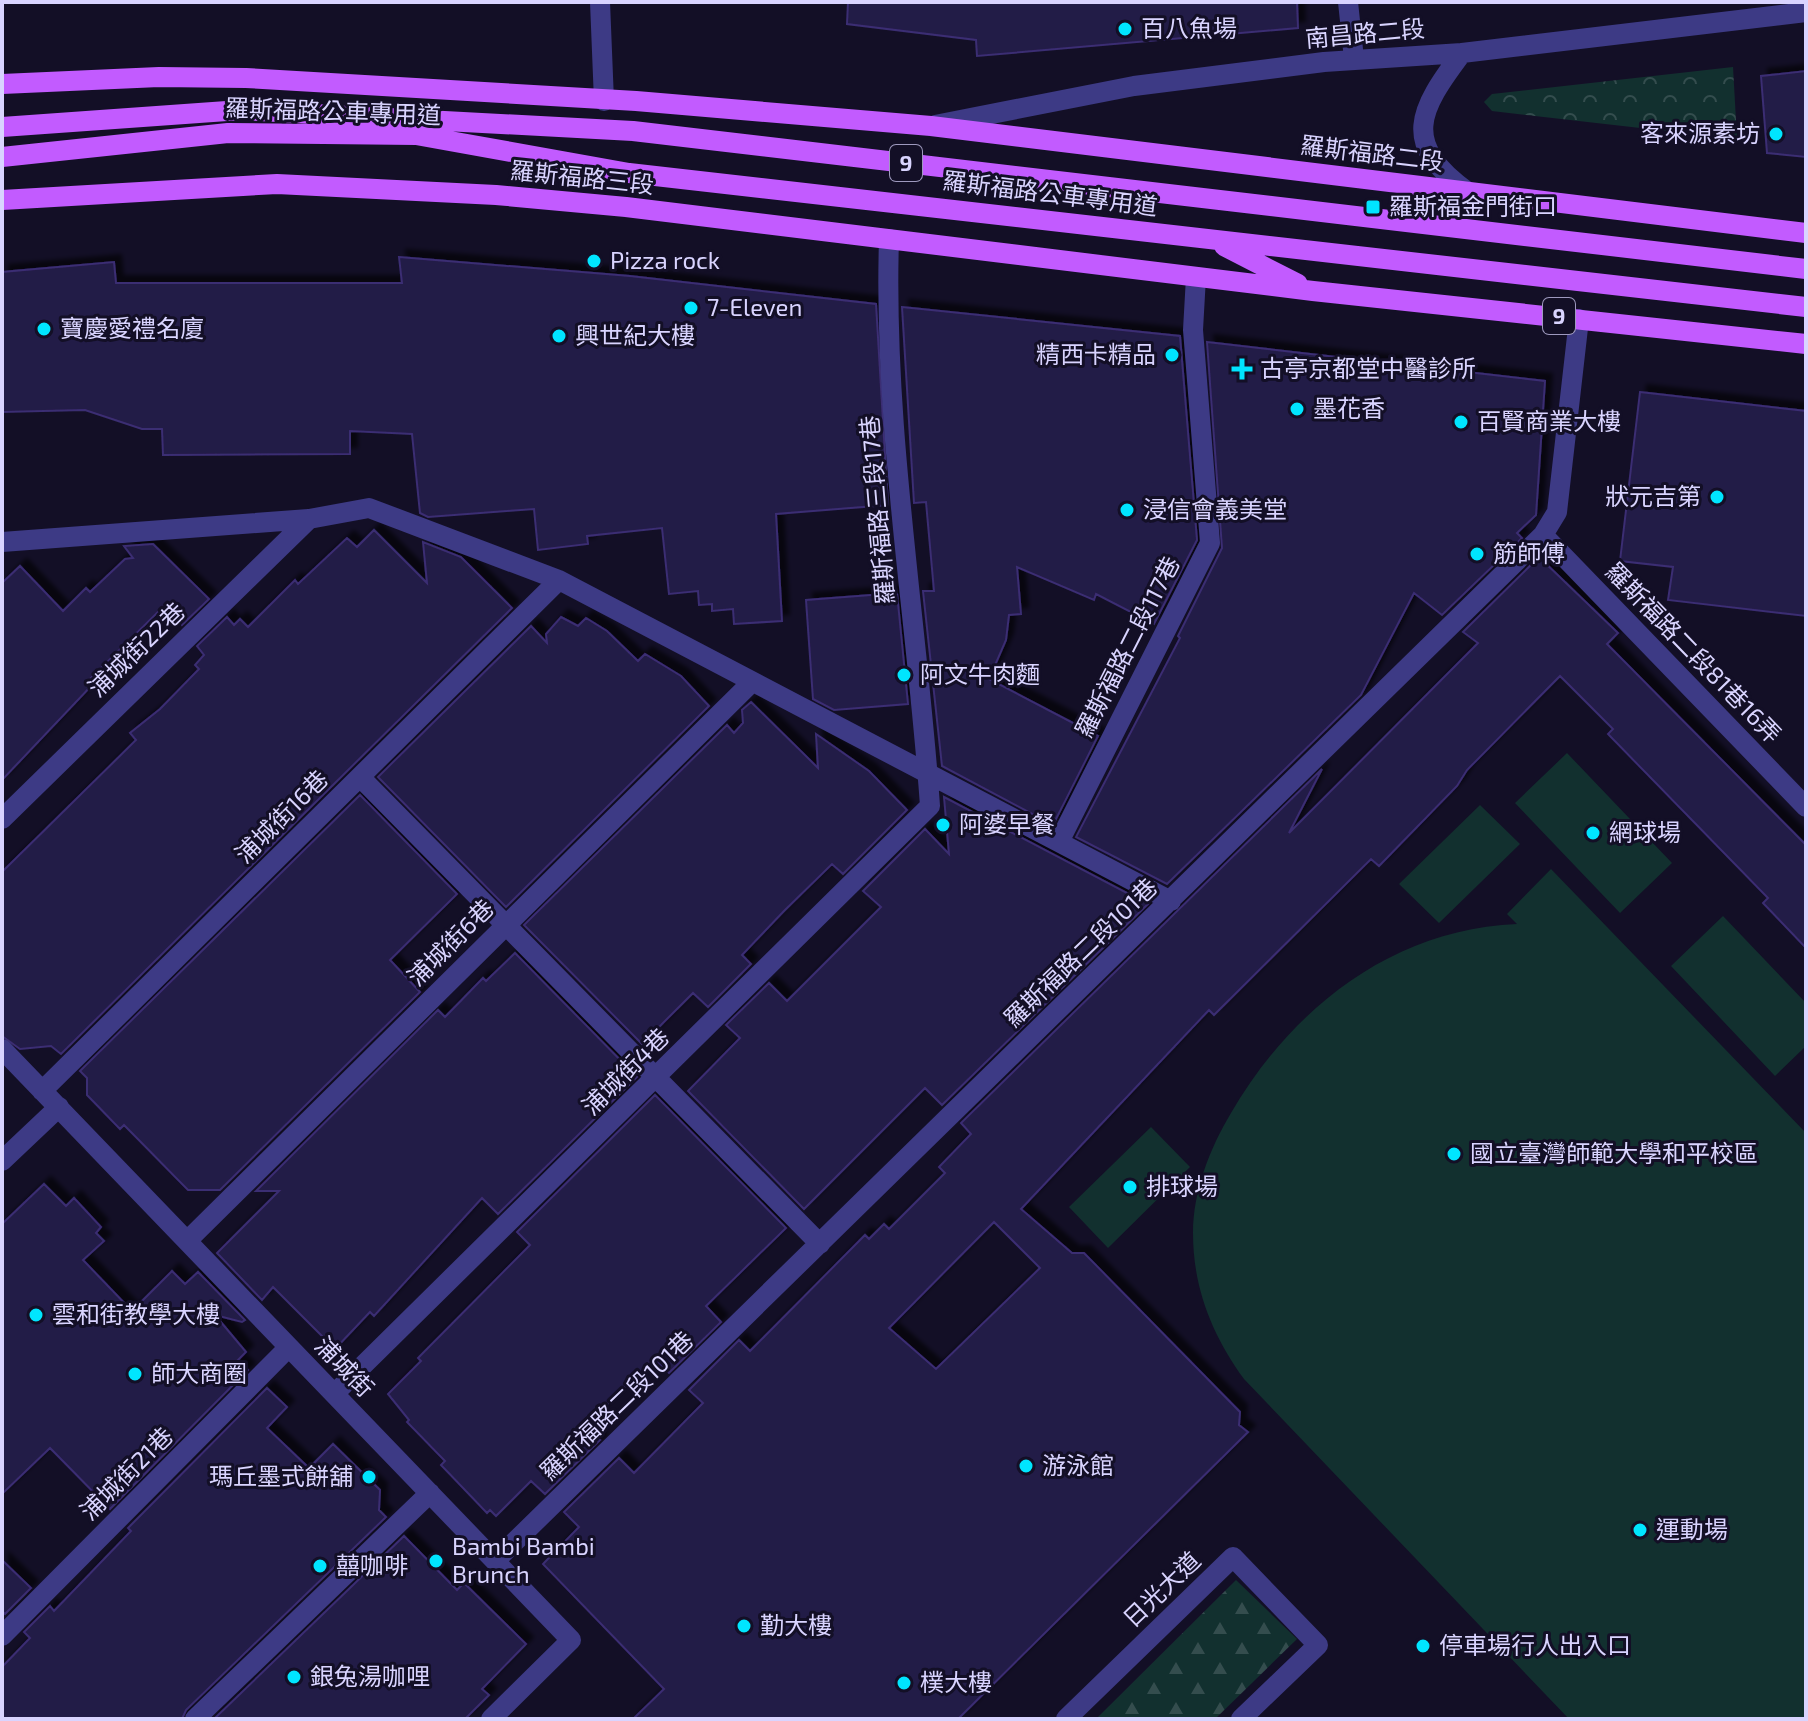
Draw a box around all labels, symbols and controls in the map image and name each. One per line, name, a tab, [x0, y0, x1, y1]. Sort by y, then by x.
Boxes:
place label: 百八魚場	[1141, 13, 1237, 42]
street label: 南昌路二段	[1304, 13, 1426, 52]
marker: 百八魚場	[1116, 20, 1134, 38]
street label: 羅斯福路公車專用道	[225, 92, 441, 129]
place label: 客來源素坊	[1640, 118, 1760, 147]
marker: 客來源素坊	[1767, 125, 1785, 143]
street label: 羅斯福路二段	[1299, 129, 1445, 176]
road number: 9	[890, 145, 922, 181]
street label: 羅斯福路三段	[509, 155, 655, 198]
street label: 羅斯福路公車專用道	[941, 165, 1159, 220]
place label: 羅斯福金門街口	[1389, 191, 1557, 220]
marker: 羅斯福金門街口	[1364, 198, 1382, 216]
place label: Pizza rock	[610, 245, 720, 274]
marker: Pizza rock	[585, 252, 603, 270]
place label: 7-Eleven	[707, 292, 802, 321]
road number: 9	[1543, 298, 1575, 334]
marker: 7-Eleven	[682, 299, 700, 317]
place label: 寶慶愛禮名廈	[60, 313, 204, 342]
marker: 寶慶愛禮名廈	[35, 320, 53, 338]
place label: 興世紀大樓	[575, 320, 695, 349]
marker: 興世紀大樓	[550, 327, 568, 345]
place label: 精西卡精品	[1036, 339, 1156, 368]
marker: 精西卡精品	[1163, 346, 1181, 364]
place label: 古亭京都堂中醫診所	[1260, 353, 1476, 382]
marker: 古亭京都堂中醫診所	[1231, 358, 1253, 380]
place label: 墨花香	[1313, 393, 1385, 422]
marker: 墨花香	[1288, 400, 1306, 418]
place label: 百賢商業大樓	[1477, 406, 1621, 435]
marker: 百賢商業大樓	[1452, 413, 1470, 431]
street label: 羅斯福路三段17巷	[854, 414, 899, 606]
place label: 狀元吉第	[1605, 481, 1701, 510]
marker: 狀元吉第	[1708, 488, 1726, 506]
place label: 浸信會義美堂	[1143, 494, 1287, 523]
marker: 浸信會義美堂	[1118, 501, 1136, 519]
place label: 筋師傅	[1493, 538, 1565, 567]
marker: 筋師傅	[1468, 545, 1486, 563]
street label: 羅斯福路二段117巷	[1068, 551, 1185, 742]
street label: 羅斯福路二段81巷16弄	[1600, 556, 1788, 748]
street label: 浦城街22巷	[82, 596, 190, 702]
place label: 阿文牛肉麵	[920, 659, 1040, 688]
marker: 阿文牛肉麵	[895, 666, 913, 684]
street label: 浦城街16巷	[229, 764, 333, 868]
place label: 阿婆早餐	[959, 809, 1055, 838]
marker: 阿婆早餐	[934, 816, 952, 834]
place label: 網球場	[1609, 817, 1681, 846]
marker: 網球場	[1584, 824, 1602, 842]
street label: 羅斯福路二段101巷	[997, 871, 1163, 1032]
street label: 浦城街6巷	[401, 893, 499, 991]
street label: 浦城街4巷	[576, 1022, 674, 1120]
place label: 國立臺灣師範大學和平校區	[1470, 1138, 1758, 1167]
marker: 國立臺灣師範大學和平校區	[1445, 1145, 1463, 1163]
place label: 排球場	[1146, 1171, 1218, 1200]
marker: 排球場	[1121, 1178, 1139, 1196]
place label: 雲和街教學大樓	[52, 1299, 220, 1328]
marker: 雲和街教學大樓	[27, 1306, 45, 1324]
street label: 羅斯福路二段101巷	[533, 1324, 699, 1485]
street label: 浦城街	[310, 1330, 381, 1402]
place label: 師大商圈	[151, 1358, 247, 1387]
marker: 師大商圈	[126, 1365, 144, 1383]
street label: 浦城街21巷	[74, 1421, 178, 1525]
place label: 游泳館	[1042, 1450, 1114, 1479]
marker: 游泳館	[1017, 1457, 1035, 1475]
place label: 瑪丘墨式餅舖	[209, 1461, 353, 1490]
marker: 瑪丘墨式餅舖	[360, 1468, 378, 1486]
place label: 運動場	[1656, 1514, 1728, 1543]
marker: 運動場	[1631, 1521, 1649, 1539]
place label: Bambi Bambi Brunch	[452, 1531, 595, 1588]
street label: 日光大道	[1116, 1545, 1206, 1633]
place label: 囍咖啡	[336, 1550, 408, 1579]
marker: Bambi Bambi Brunch	[427, 1552, 445, 1570]
marker: 囍咖啡	[311, 1557, 329, 1575]
place label: 勤大樓	[760, 1610, 832, 1639]
marker: 勤大樓	[735, 1617, 753, 1635]
place label: 停車場行人出入口	[1439, 1630, 1631, 1659]
marker: 停車場行人出入口	[1414, 1637, 1432, 1655]
place label: 銀兔湯咖哩	[310, 1661, 430, 1690]
place label: 樸大樓	[920, 1667, 992, 1696]
marker: 銀兔湯咖哩	[285, 1668, 303, 1686]
marker: 樸大樓	[895, 1674, 913, 1692]

